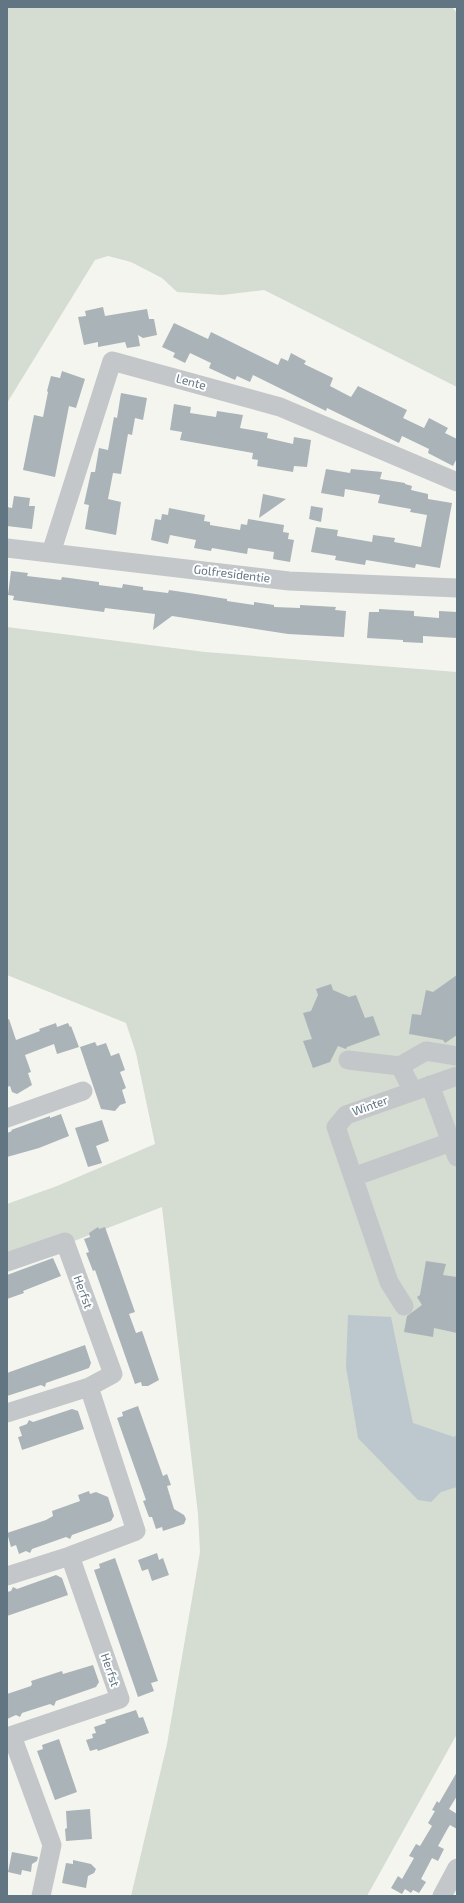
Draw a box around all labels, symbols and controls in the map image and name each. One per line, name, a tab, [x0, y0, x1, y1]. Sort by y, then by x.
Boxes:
street label: Lente	[175, 370, 208, 392]
street label: Golfresidentie	[193, 561, 271, 585]
street label: Winter	[350, 1092, 390, 1118]
street label: Herfst	[71, 1273, 97, 1311]
street label: Herfst	[99, 1651, 123, 1689]

